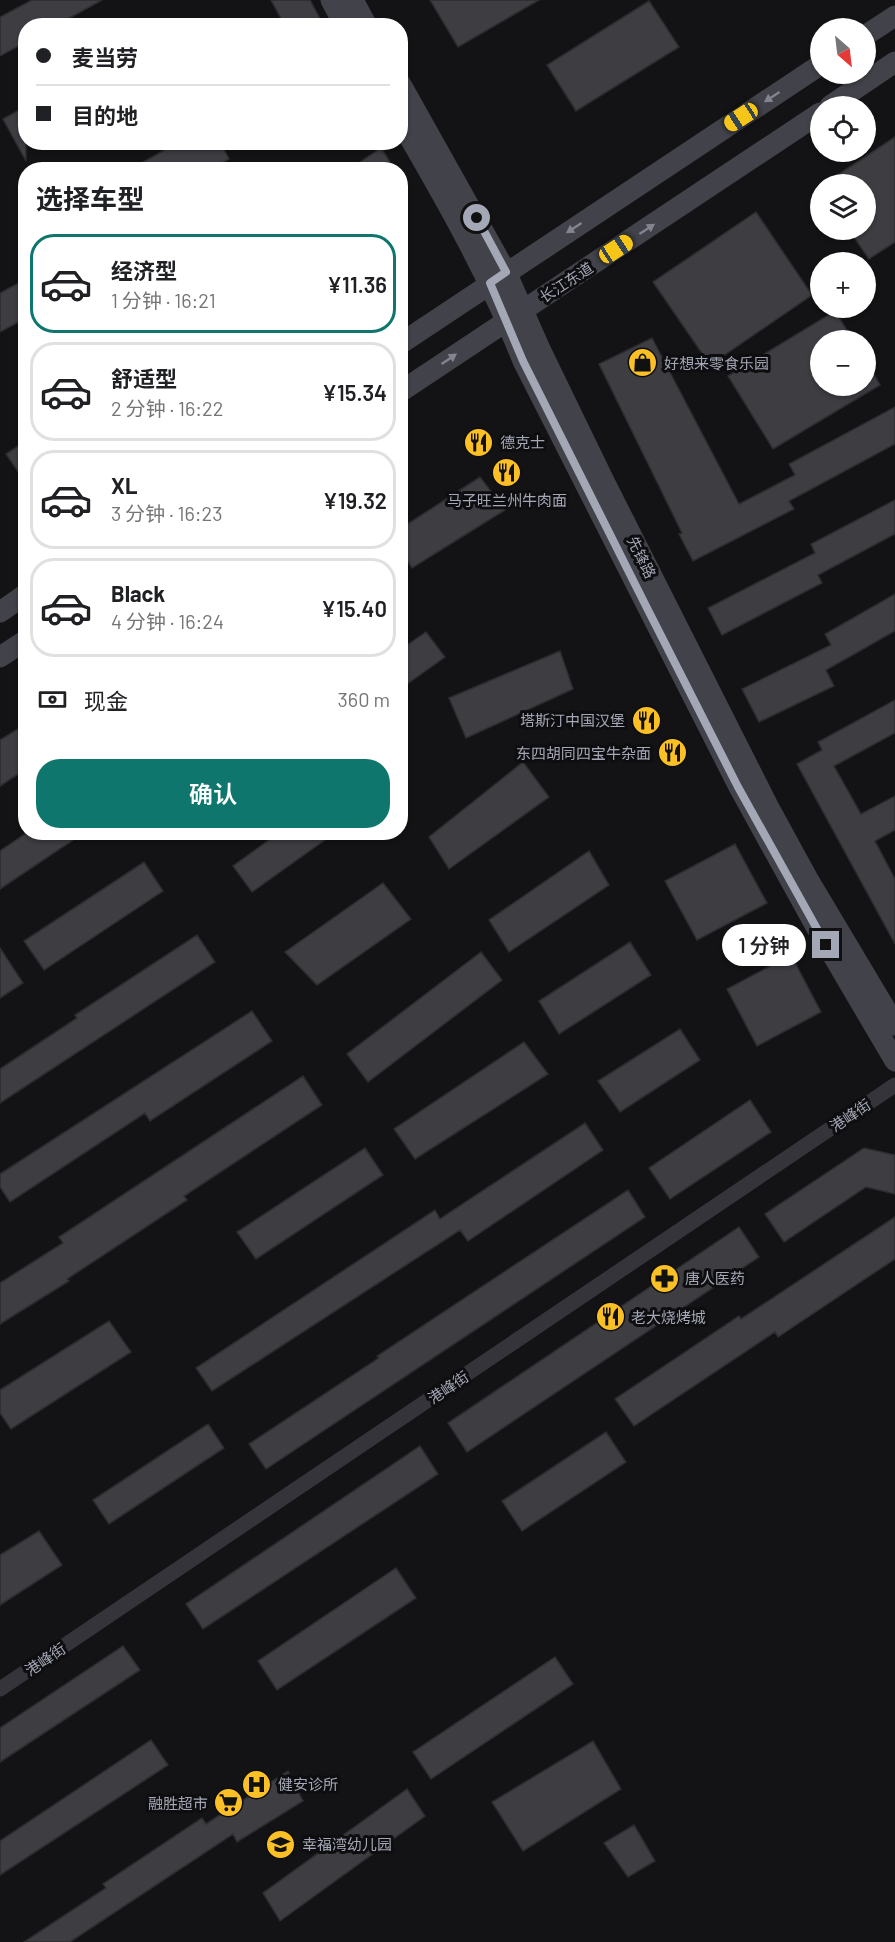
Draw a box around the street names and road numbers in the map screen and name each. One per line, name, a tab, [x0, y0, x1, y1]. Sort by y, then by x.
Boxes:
street label: 长江东道	[536, 258, 596, 306]
street label: 先锋路	[624, 533, 660, 581]
street label: 港峰街	[826, 1095, 874, 1135]
street label: 港峰街	[424, 1367, 472, 1407]
street label: 港峰街	[21, 1639, 69, 1679]

